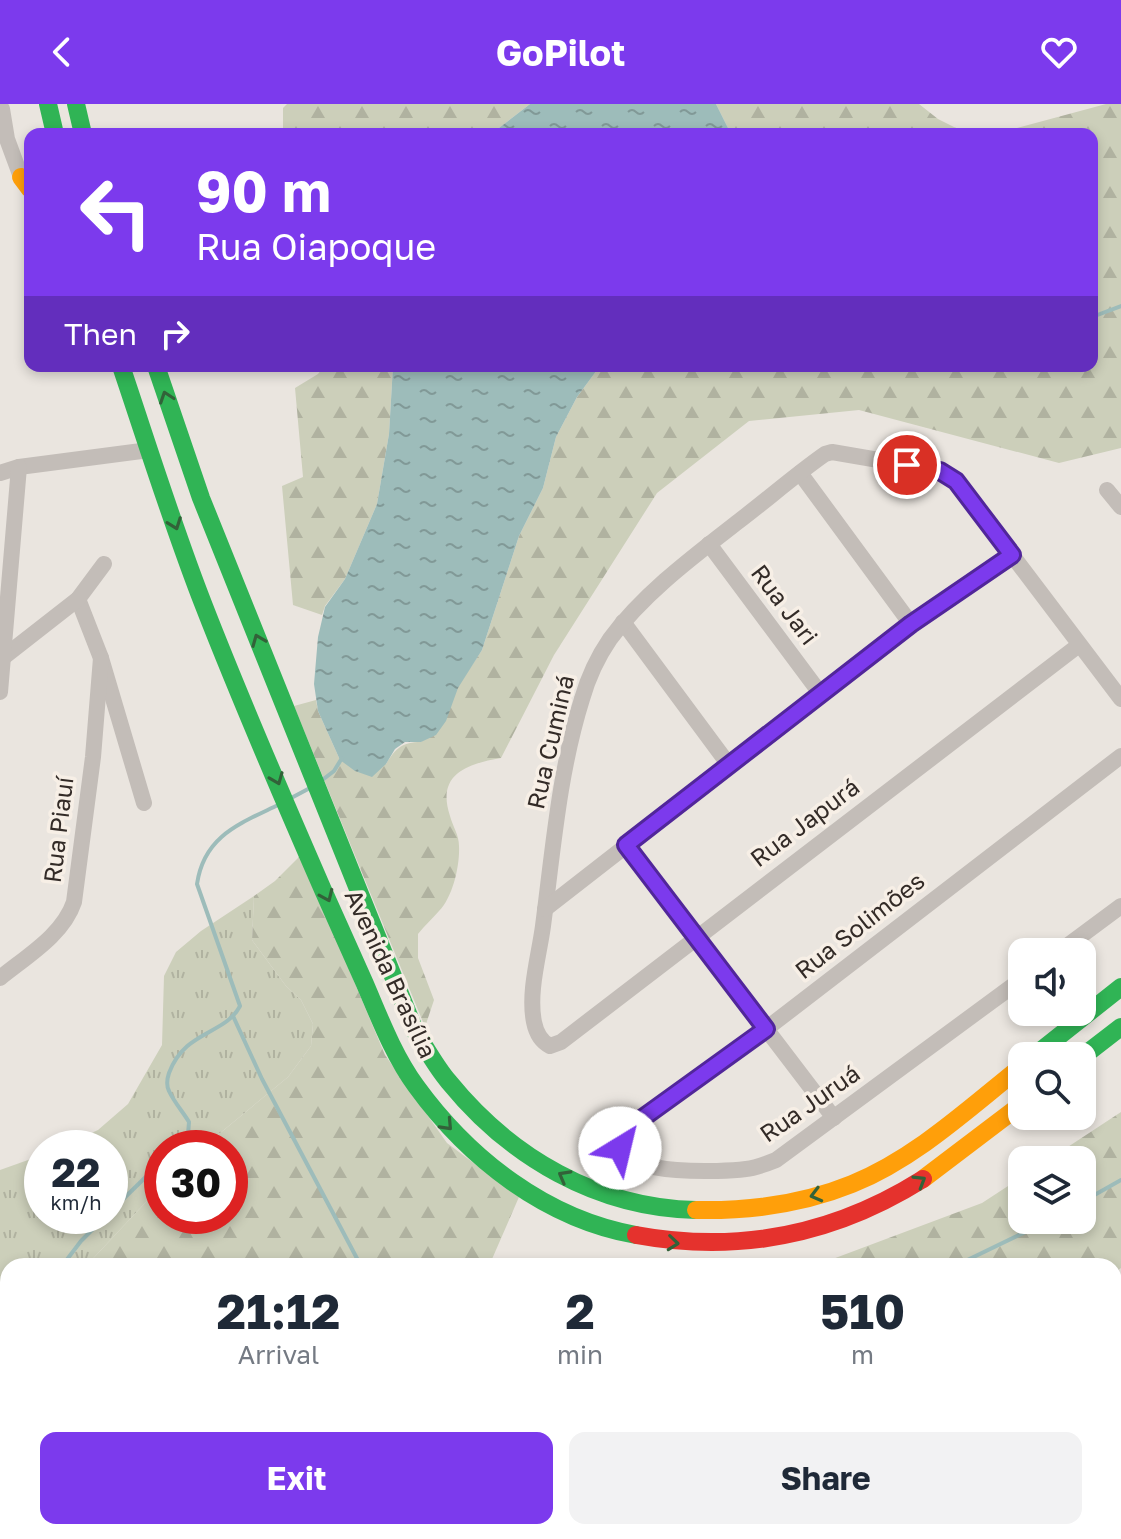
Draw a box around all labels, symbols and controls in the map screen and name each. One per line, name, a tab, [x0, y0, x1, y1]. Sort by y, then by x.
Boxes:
icon: back	[40, 30, 84, 74]
icon: heart	[1037, 30, 1081, 74]
text: GoPilot	[496, 31, 625, 74]
text: 90 m	[196, 157, 331, 224]
icon: left	[64, 160, 168, 264]
text: Rua Oiapoque	[196, 225, 436, 268]
icon: right	[153, 312, 197, 356]
text: Then	[64, 316, 137, 352]
one-way arrow	[159, 391, 175, 404]
pin	[873, 431, 941, 499]
icon: arrive	[885, 443, 929, 487]
one-way arrow	[165, 516, 181, 530]
street label: Rua Jari	[746, 558, 825, 650]
one-way arrow	[252, 634, 268, 648]
street label: Rua Cuminá	[520, 672, 579, 812]
one-way arrow	[267, 771, 284, 785]
street label: Rua Japurá	[744, 771, 864, 872]
street label: Rua Piauí	[37, 774, 79, 884]
street label: Rua Solimões	[789, 865, 929, 984]
street label: Avenida Brasília	[340, 884, 443, 1062]
one-way arrow	[317, 888, 333, 903]
map controls	[1008, 938, 1096, 1234]
button: sound	[1008, 938, 1096, 1026]
button: search	[1008, 1042, 1096, 1130]
street label: Rua Juruá	[754, 1058, 865, 1148]
position arrow	[578, 1106, 662, 1190]
one-way arrow	[438, 1116, 452, 1131]
speed limit sign: 30	[144, 1130, 248, 1234]
button: layers	[1008, 1146, 1096, 1234]
text: 22	[52, 1148, 100, 1196]
one-way arrow	[558, 1170, 572, 1186]
one-way arrow	[912, 1176, 926, 1191]
one-way arrow	[809, 1186, 823, 1203]
text: km/h	[51, 1190, 101, 1214]
one-way arrow	[667, 1234, 680, 1251]
text: 21:12	[217, 1282, 340, 1340]
text: 2	[565, 1282, 595, 1340]
text: 510	[820, 1282, 905, 1340]
text: Arrival	[238, 1339, 319, 1370]
text: min	[557, 1339, 603, 1370]
text: m	[851, 1339, 874, 1370]
button: Exit	[40, 1432, 553, 1524]
button: Share	[569, 1432, 1082, 1524]

